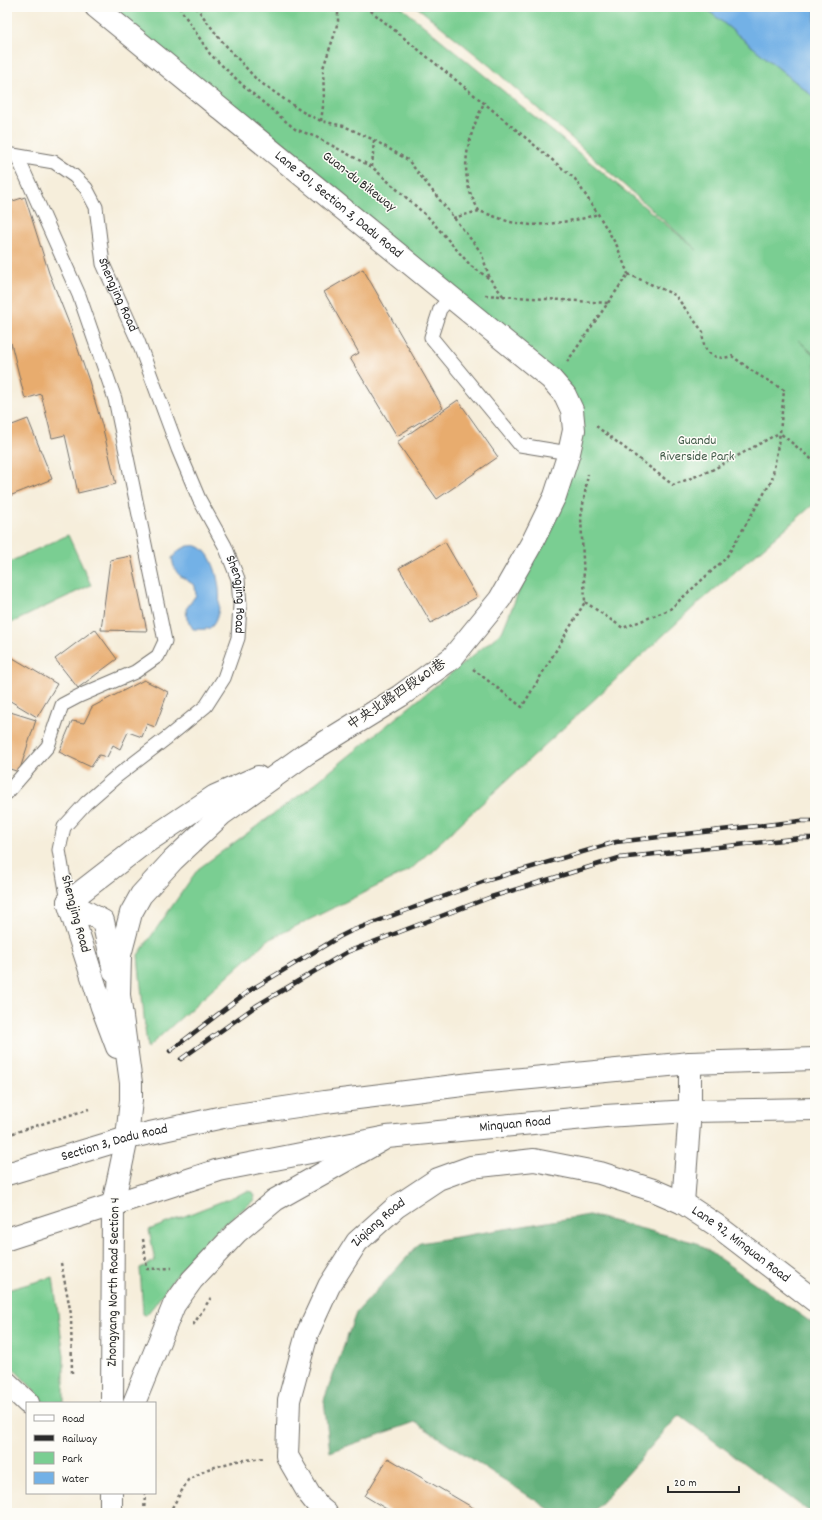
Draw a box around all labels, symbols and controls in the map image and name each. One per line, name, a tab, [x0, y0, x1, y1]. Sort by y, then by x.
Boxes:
street label: Lane 301, Section 3, Dadu Road	[270, 147, 407, 264]
street label: Guan-du Bikeway	[318, 147, 401, 218]
street label: Shengjing Road	[92, 257, 143, 335]
park label: Guandu Riverside Park	[660, 431, 735, 467]
street label: Shengjing Road	[220, 552, 250, 634]
street label: 中央北路四段601巷	[344, 654, 451, 736]
street label: Shengjing Road	[55, 873, 95, 955]
street label: Minquan Road	[478, 1111, 552, 1138]
street label: Section 3, Dadu Road	[59, 1119, 170, 1167]
street label: Ziqiang Road	[346, 1193, 410, 1251]
street label: Zhongyang North Road Section 4	[103, 1197, 125, 1367]
street label: Lane 92, Minquan Road	[687, 1201, 794, 1288]
legend	[26, 1402, 156, 1494]
text: Road	[62, 1411, 84, 1428]
text: Railway	[62, 1431, 98, 1448]
text: Park	[62, 1451, 83, 1468]
scale bar	[668, 1468, 739, 1494]
text: Water	[62, 1471, 89, 1488]
text: 20 m	[674, 1475, 697, 1492]

